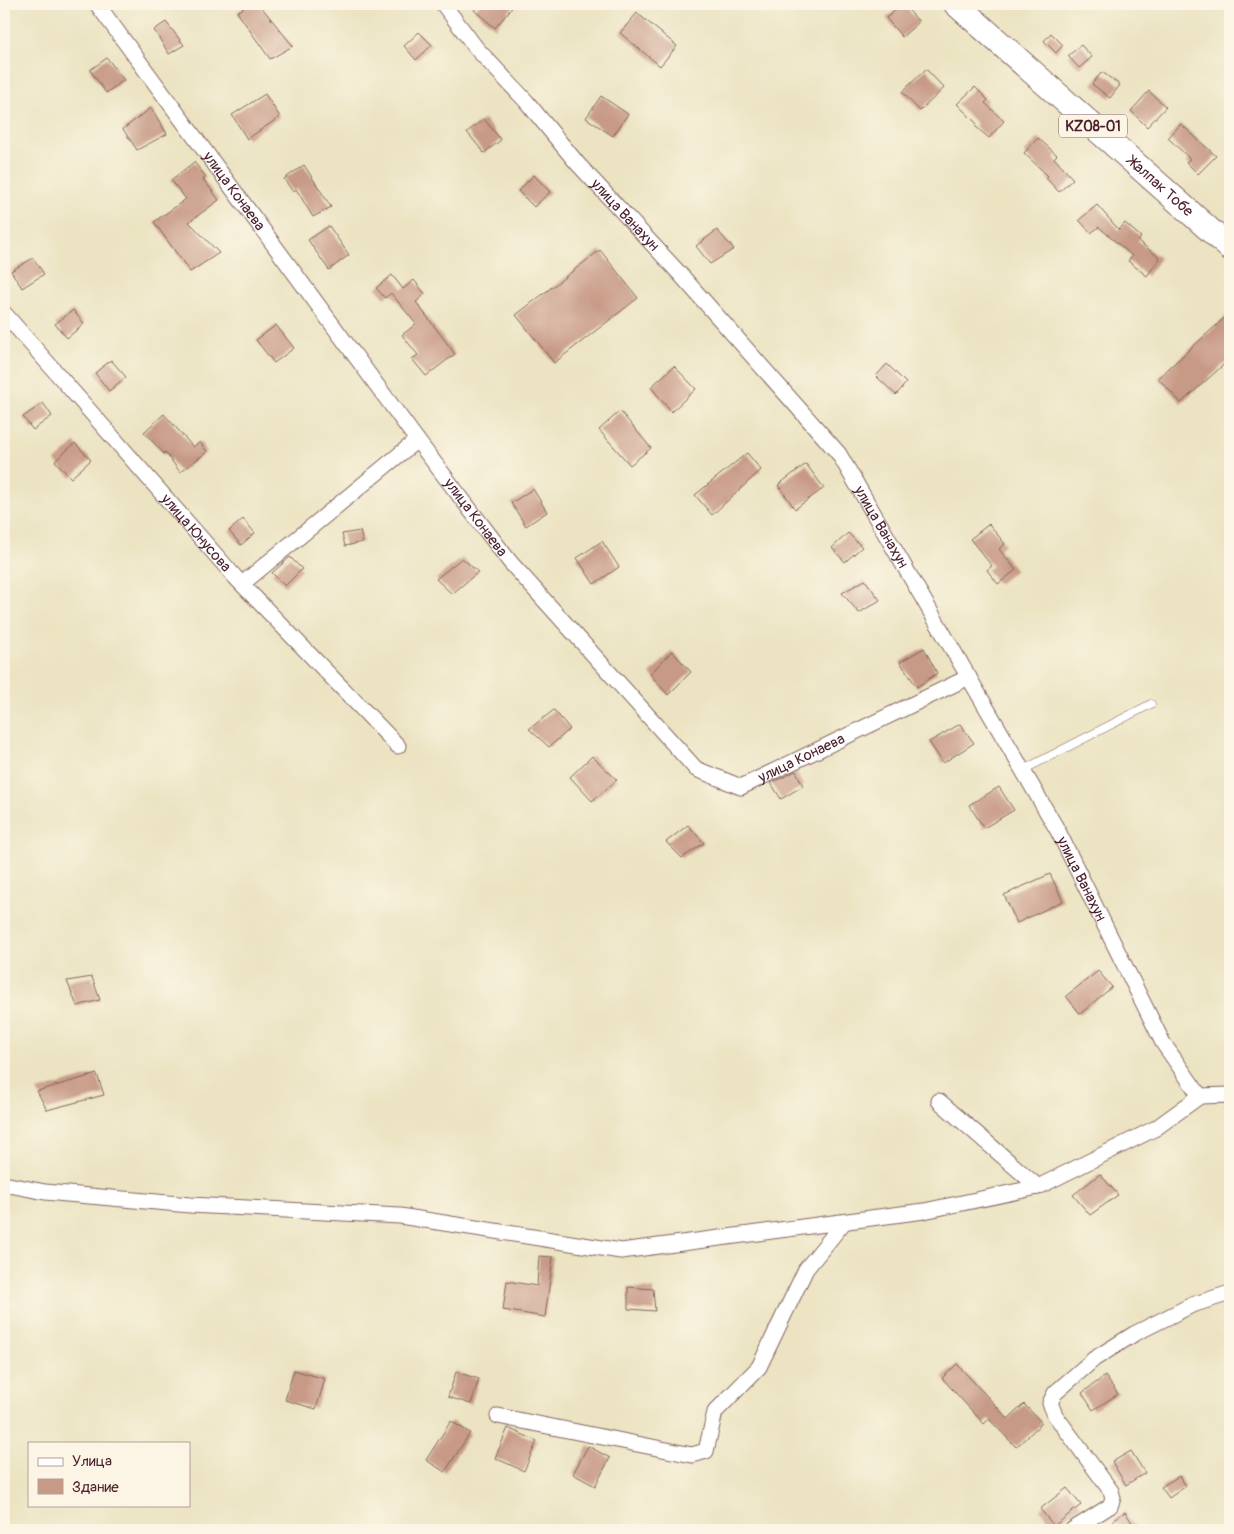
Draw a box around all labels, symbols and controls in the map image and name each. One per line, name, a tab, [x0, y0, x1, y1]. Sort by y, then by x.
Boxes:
road number: KZ08-01	[1059, 114, 1127, 138]
street label: улица Конаева	[198, 147, 269, 235]
street label: Жалпак Тобе	[1122, 151, 1198, 221]
street label: улица Ванахун	[586, 174, 663, 255]
street label: улица Конаева	[439, 474, 511, 561]
street label: улица Ванахун	[849, 482, 912, 572]
street label: улица Юнусова	[156, 489, 235, 576]
street label: улица Конаева	[754, 729, 848, 788]
street label: улица Ванахун	[1052, 833, 1110, 924]
legend	[28, 1442, 190, 1506]
text: Улица	[72, 1452, 112, 1471]
text: Здание	[72, 1478, 119, 1497]

